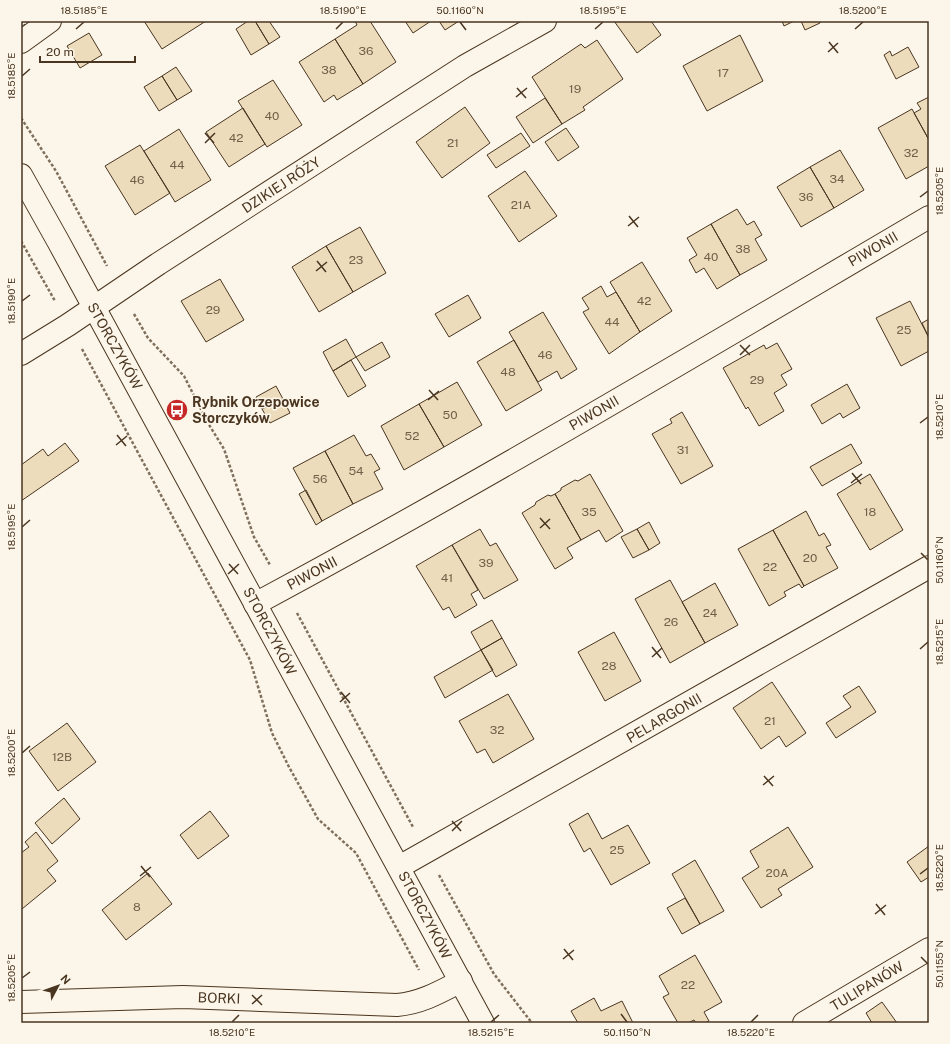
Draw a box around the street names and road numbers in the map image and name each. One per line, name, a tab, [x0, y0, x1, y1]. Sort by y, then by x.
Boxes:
street label: DZIKIEJ RÓŻY	[238, 152, 324, 216]
street label: PIWONII	[845, 228, 901, 270]
street label: STORCZYKÓW	[84, 299, 148, 393]
street label: PIWONII	[566, 392, 622, 434]
street label: PIWONII	[284, 553, 340, 593]
street label: STORCZYKÓW	[240, 583, 302, 678]
street label: PELARGONII	[624, 690, 704, 746]
street label: STORCZYKÓW	[395, 867, 457, 962]
street label: TULIPANÓW	[827, 956, 907, 1014]
street label: BORKI	[197, 989, 241, 1007]

